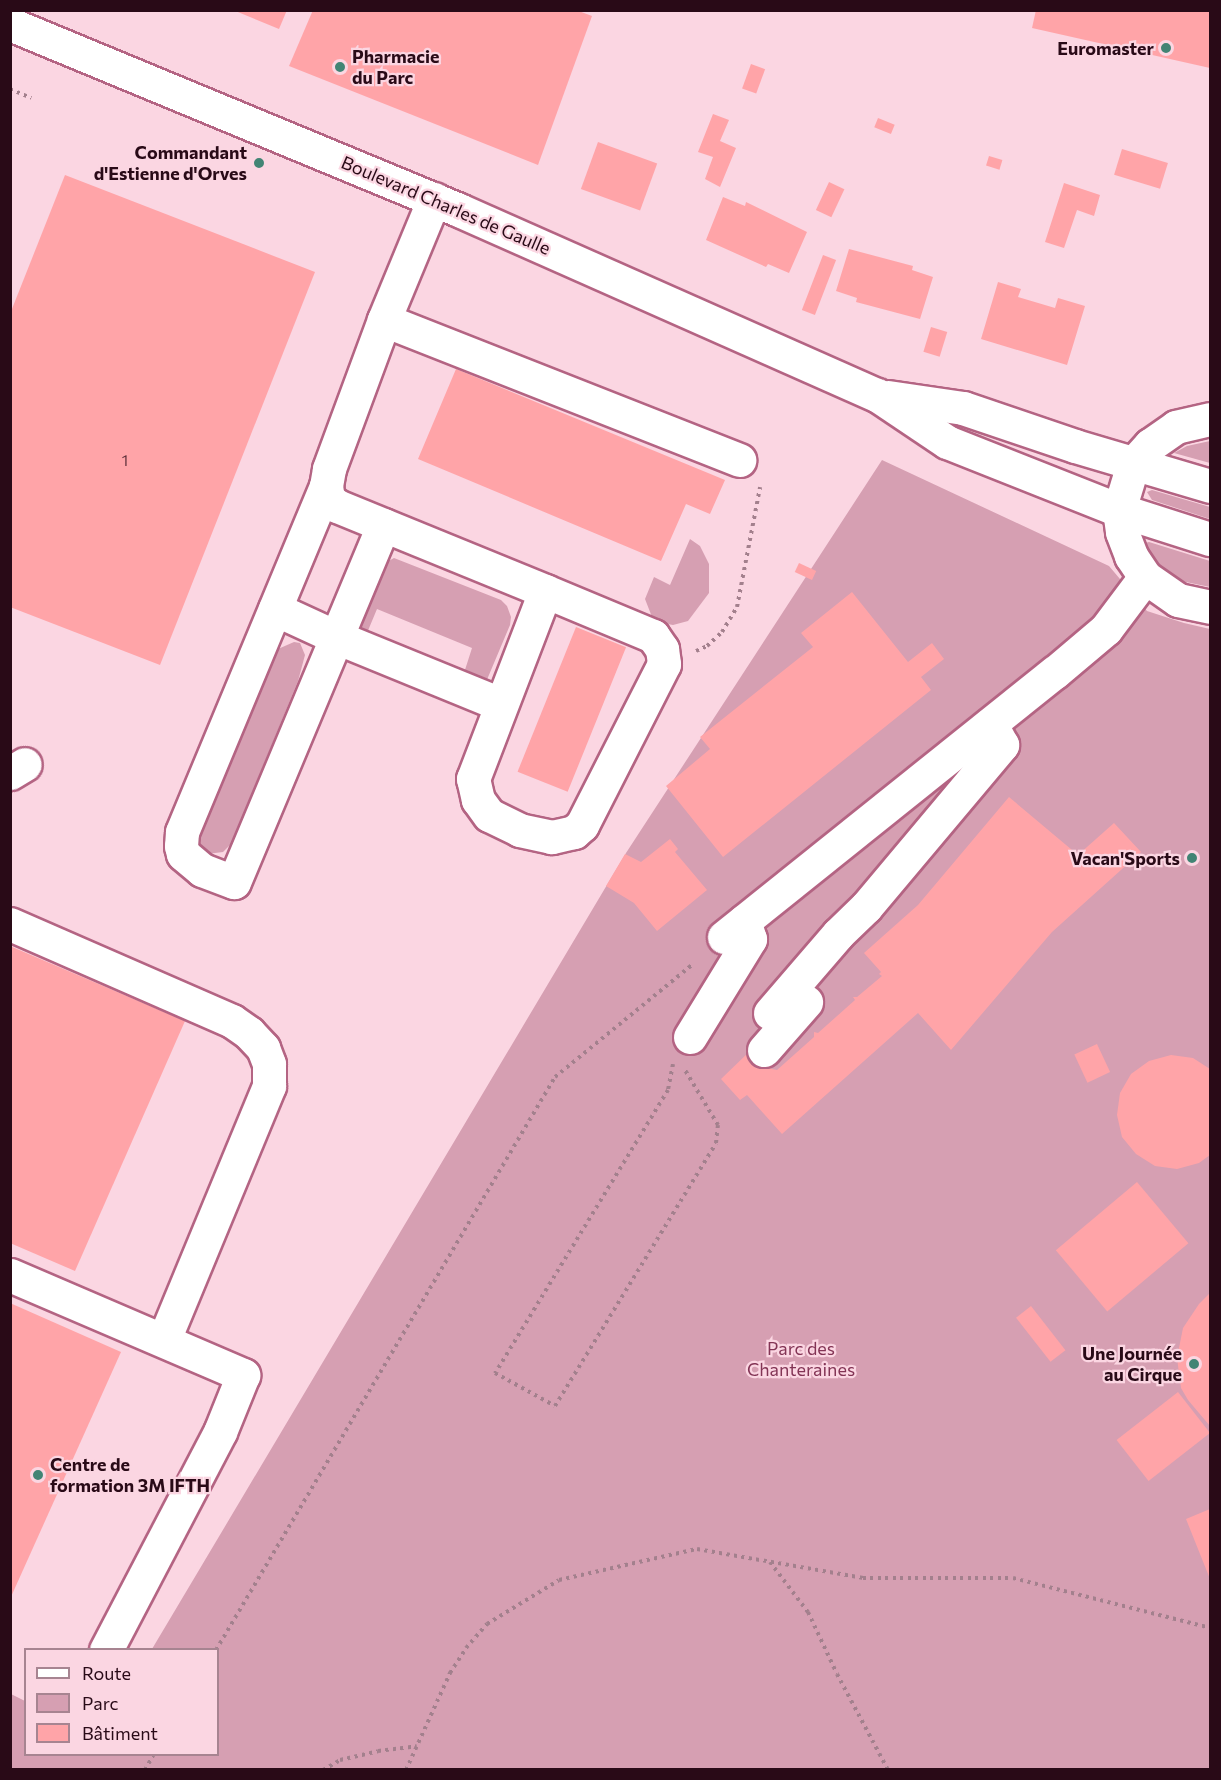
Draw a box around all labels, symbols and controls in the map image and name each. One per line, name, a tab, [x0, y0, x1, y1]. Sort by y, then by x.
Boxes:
place label: Euromaster	[1057, 37, 1154, 59]
marker: Euromaster	[1159, 41, 1173, 55]
place label: Pharmacie du Parc	[352, 46, 439, 88]
marker: Pharmacie du Parc	[333, 60, 347, 74]
place label: Commandant d'Estienne d'Orves	[94, 142, 247, 184]
street label: Boulevard Charles de Gaulle	[338, 151, 554, 259]
marker: Commandant d'Estienne d'Orves	[252, 156, 266, 170]
house number: 1	[122, 452, 128, 470]
place label: Vacan'Sports	[1070, 847, 1180, 869]
marker: Vacan'Sports	[1185, 851, 1199, 865]
park label: Parc des Chanteraines	[747, 1338, 855, 1380]
place label: Une Journée au Cirque	[1082, 1343, 1182, 1386]
marker: Une Journée au Cirque	[1187, 1357, 1201, 1371]
place label: Centre de formation 3M IFTH	[50, 1454, 210, 1496]
marker: Centre de formation 3M IFTH	[31, 1468, 45, 1482]
legend	[24, 1648, 219, 1756]
text: Route	[82, 1662, 131, 1684]
text: Parc	[82, 1692, 119, 1714]
text: Bâtiment	[82, 1722, 158, 1744]

